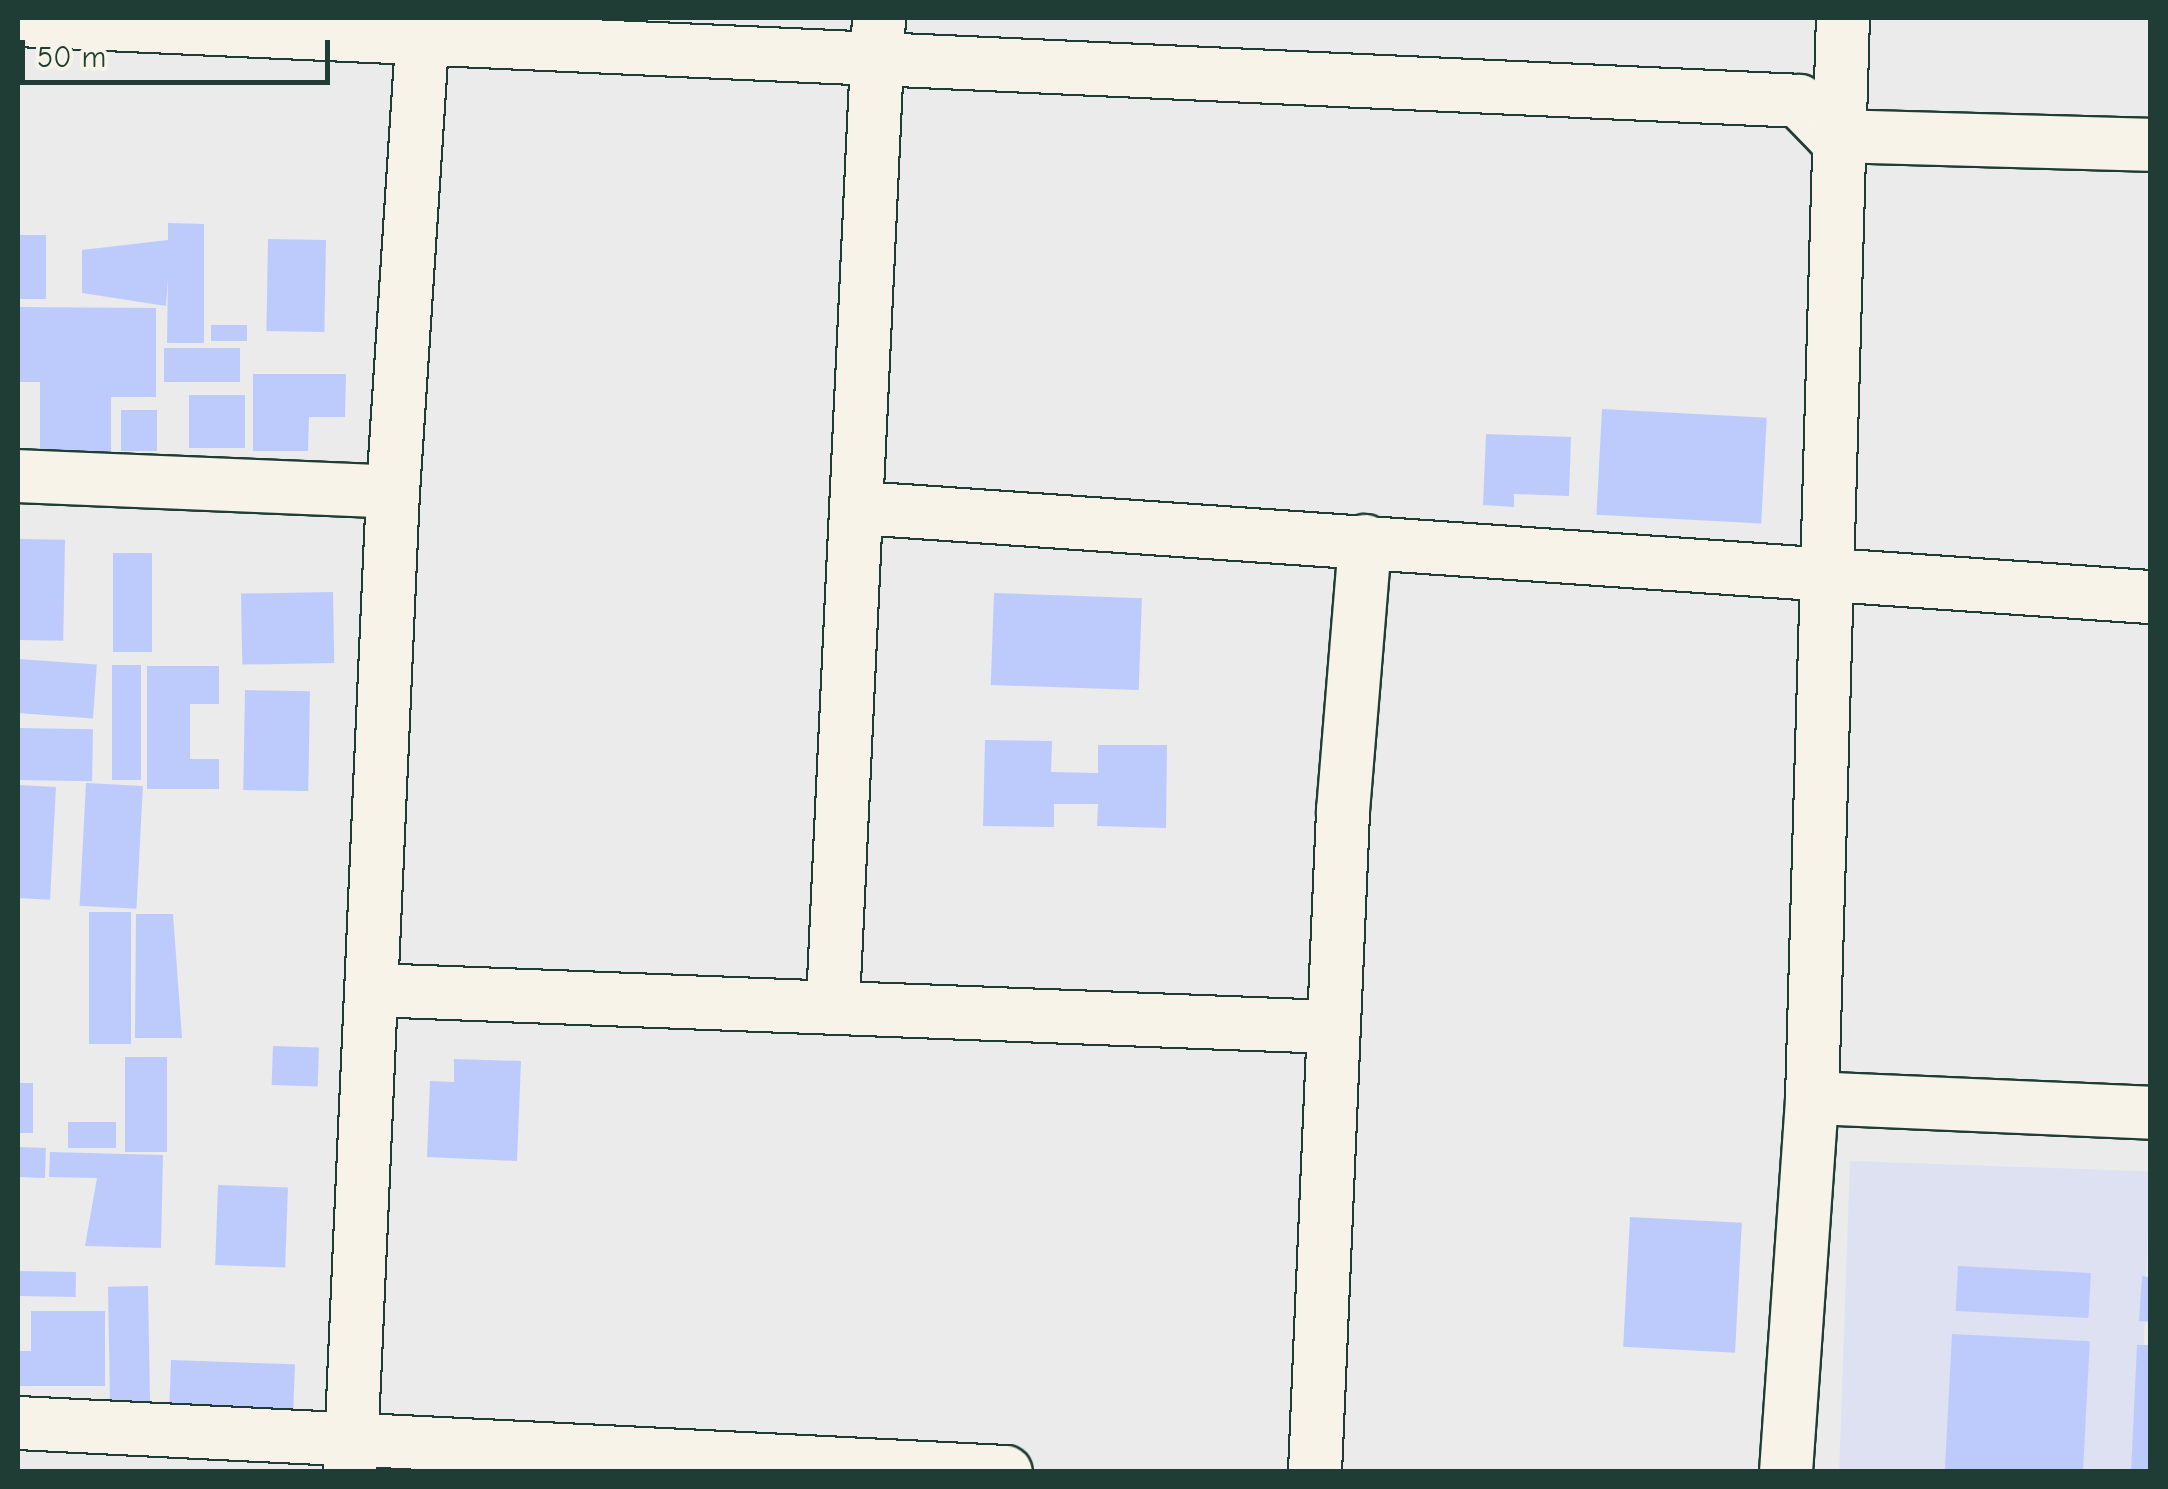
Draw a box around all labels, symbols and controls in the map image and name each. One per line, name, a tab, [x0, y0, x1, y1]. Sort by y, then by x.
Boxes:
scale bar	[25, 20, 335, 82]
text: 50 m	[37, 40, 106, 75]

